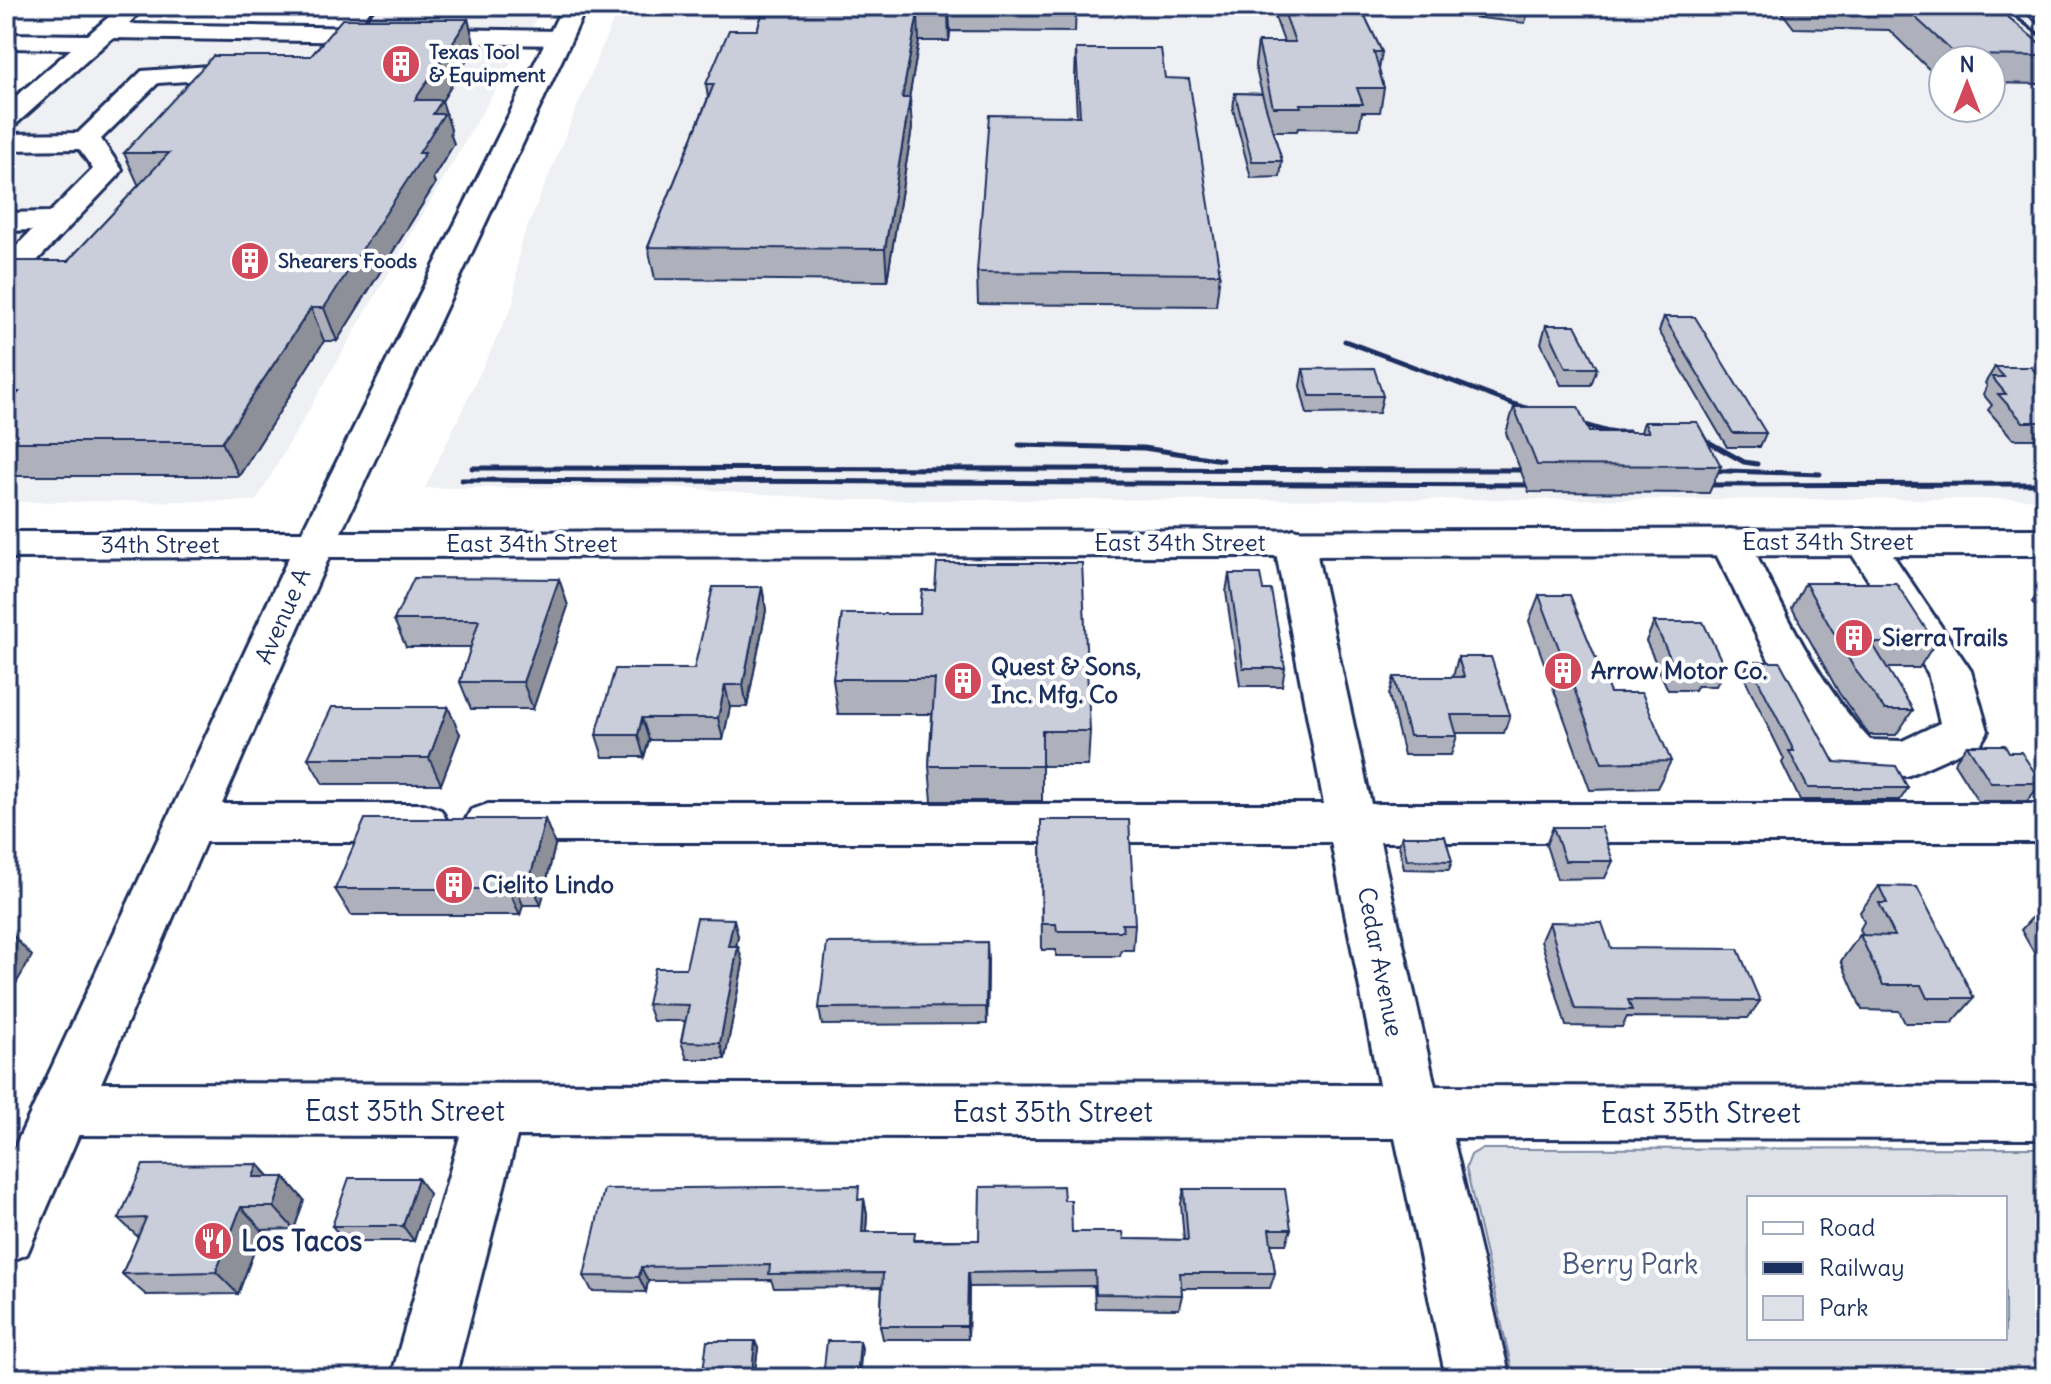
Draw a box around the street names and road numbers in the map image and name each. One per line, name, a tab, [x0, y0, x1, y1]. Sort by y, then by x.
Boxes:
street label: East 34th Street	[1742, 526, 1914, 556]
street label: East 34th Street	[1094, 527, 1266, 557]
street label: East 34th Street	[446, 528, 618, 558]
street label: 34th Street	[100, 529, 220, 559]
street label: Avenue A	[248, 563, 316, 668]
street label: Cedar Avenue	[1352, 884, 1410, 1039]
street label: East 35th Street	[305, 1093, 505, 1129]
street label: East 35th Street	[953, 1094, 1153, 1130]
street label: East 35th Street	[1601, 1095, 1801, 1131]

